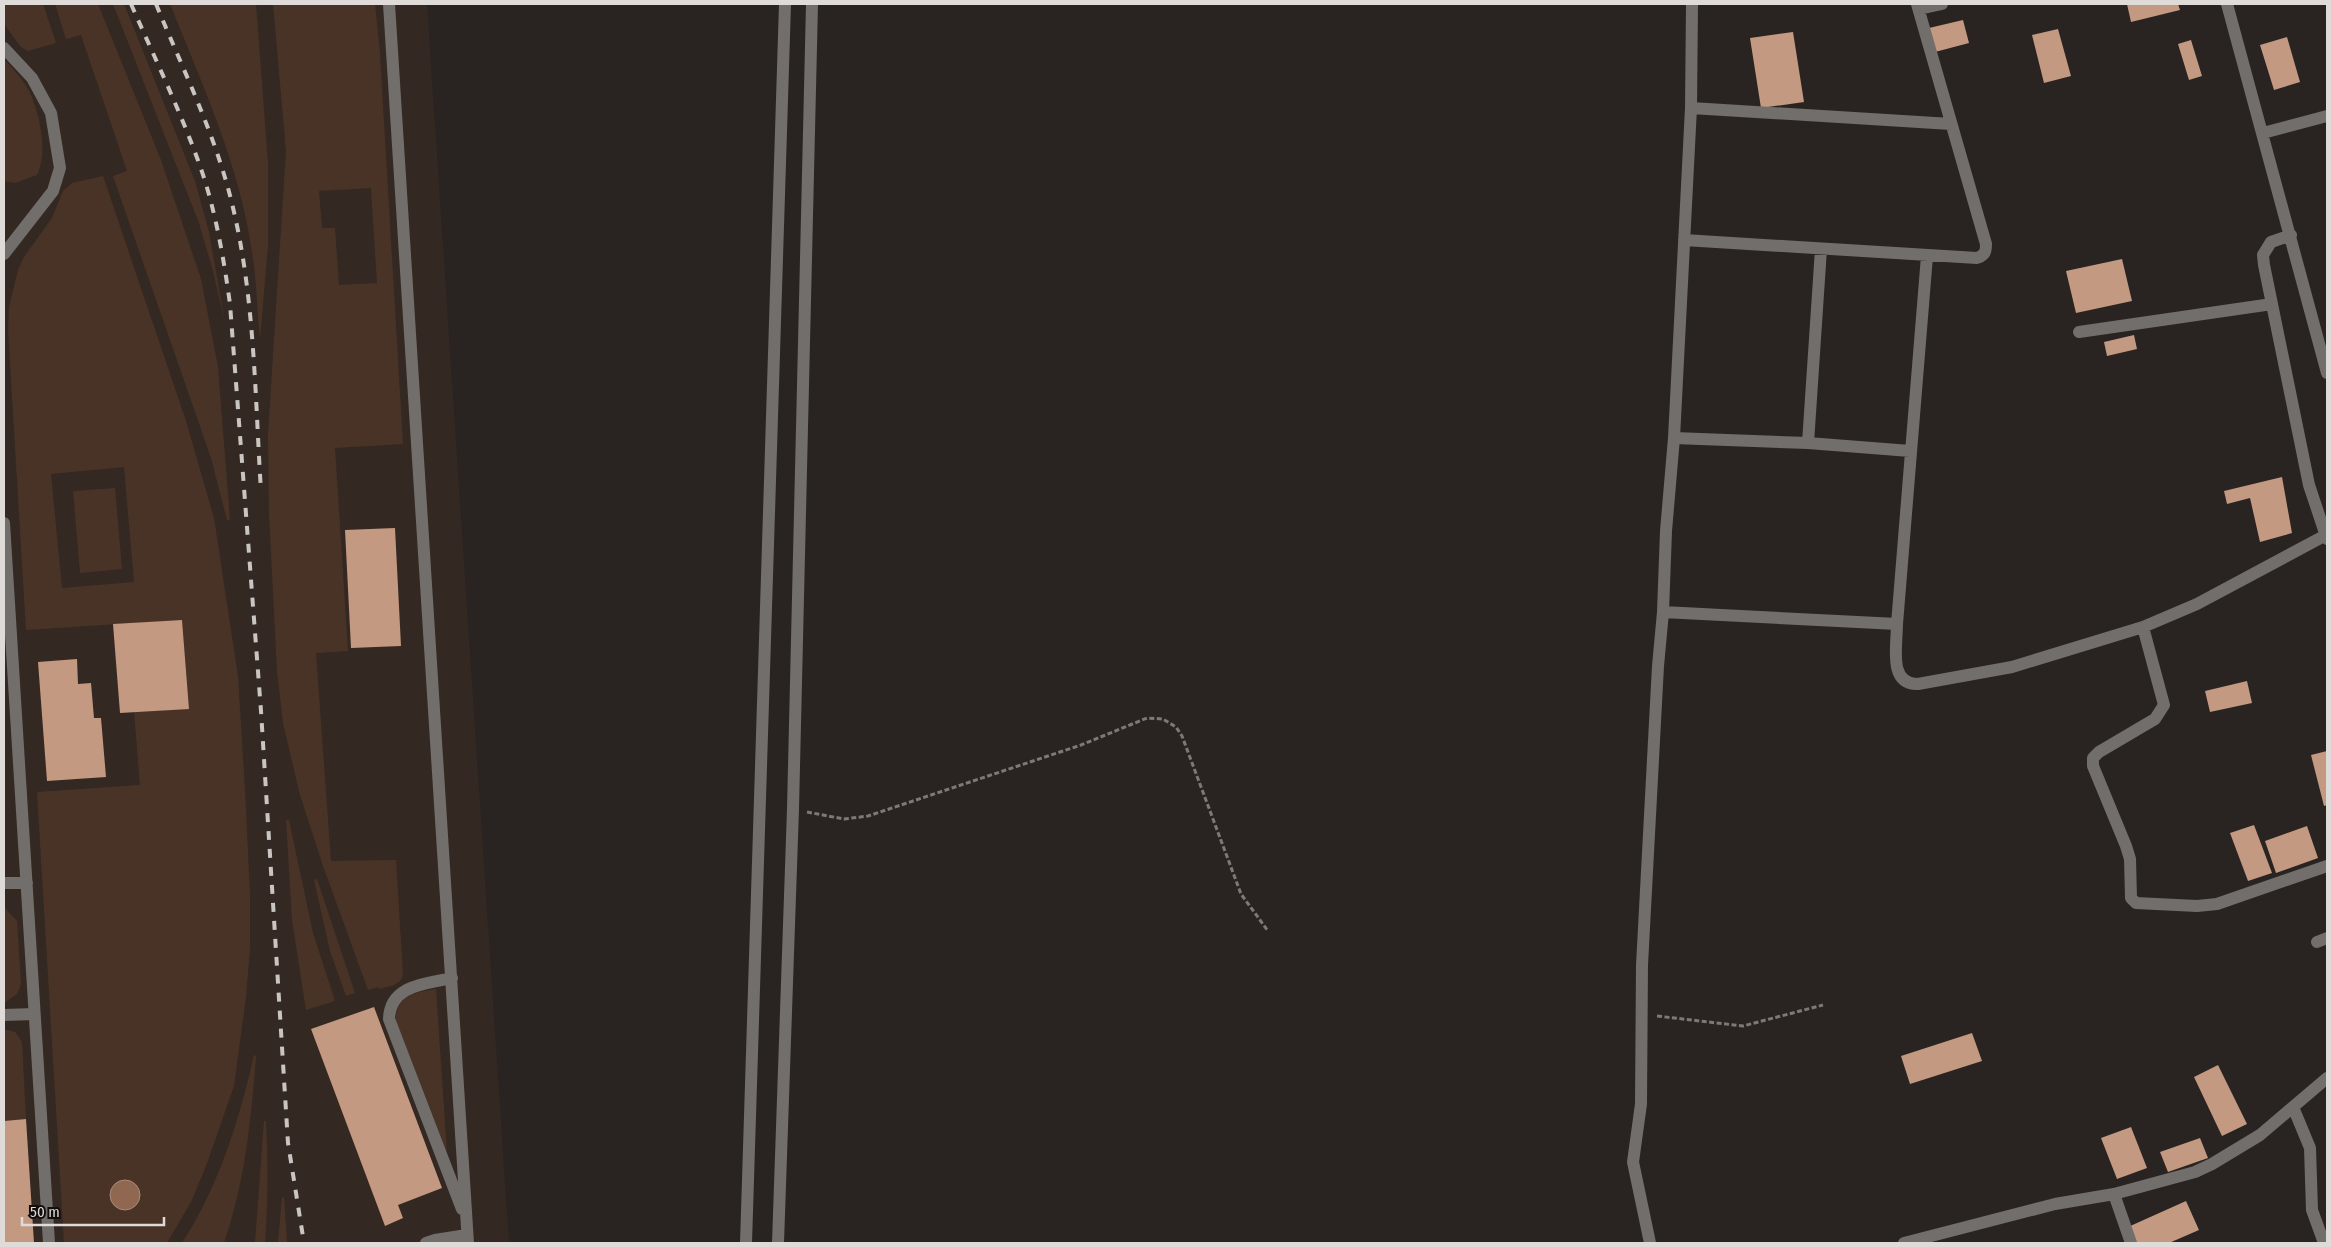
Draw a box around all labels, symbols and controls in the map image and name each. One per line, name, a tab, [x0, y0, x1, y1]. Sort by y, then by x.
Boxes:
scale bar	[22, 1194, 165, 1226]
text: 50 m	[30, 1203, 60, 1221]

